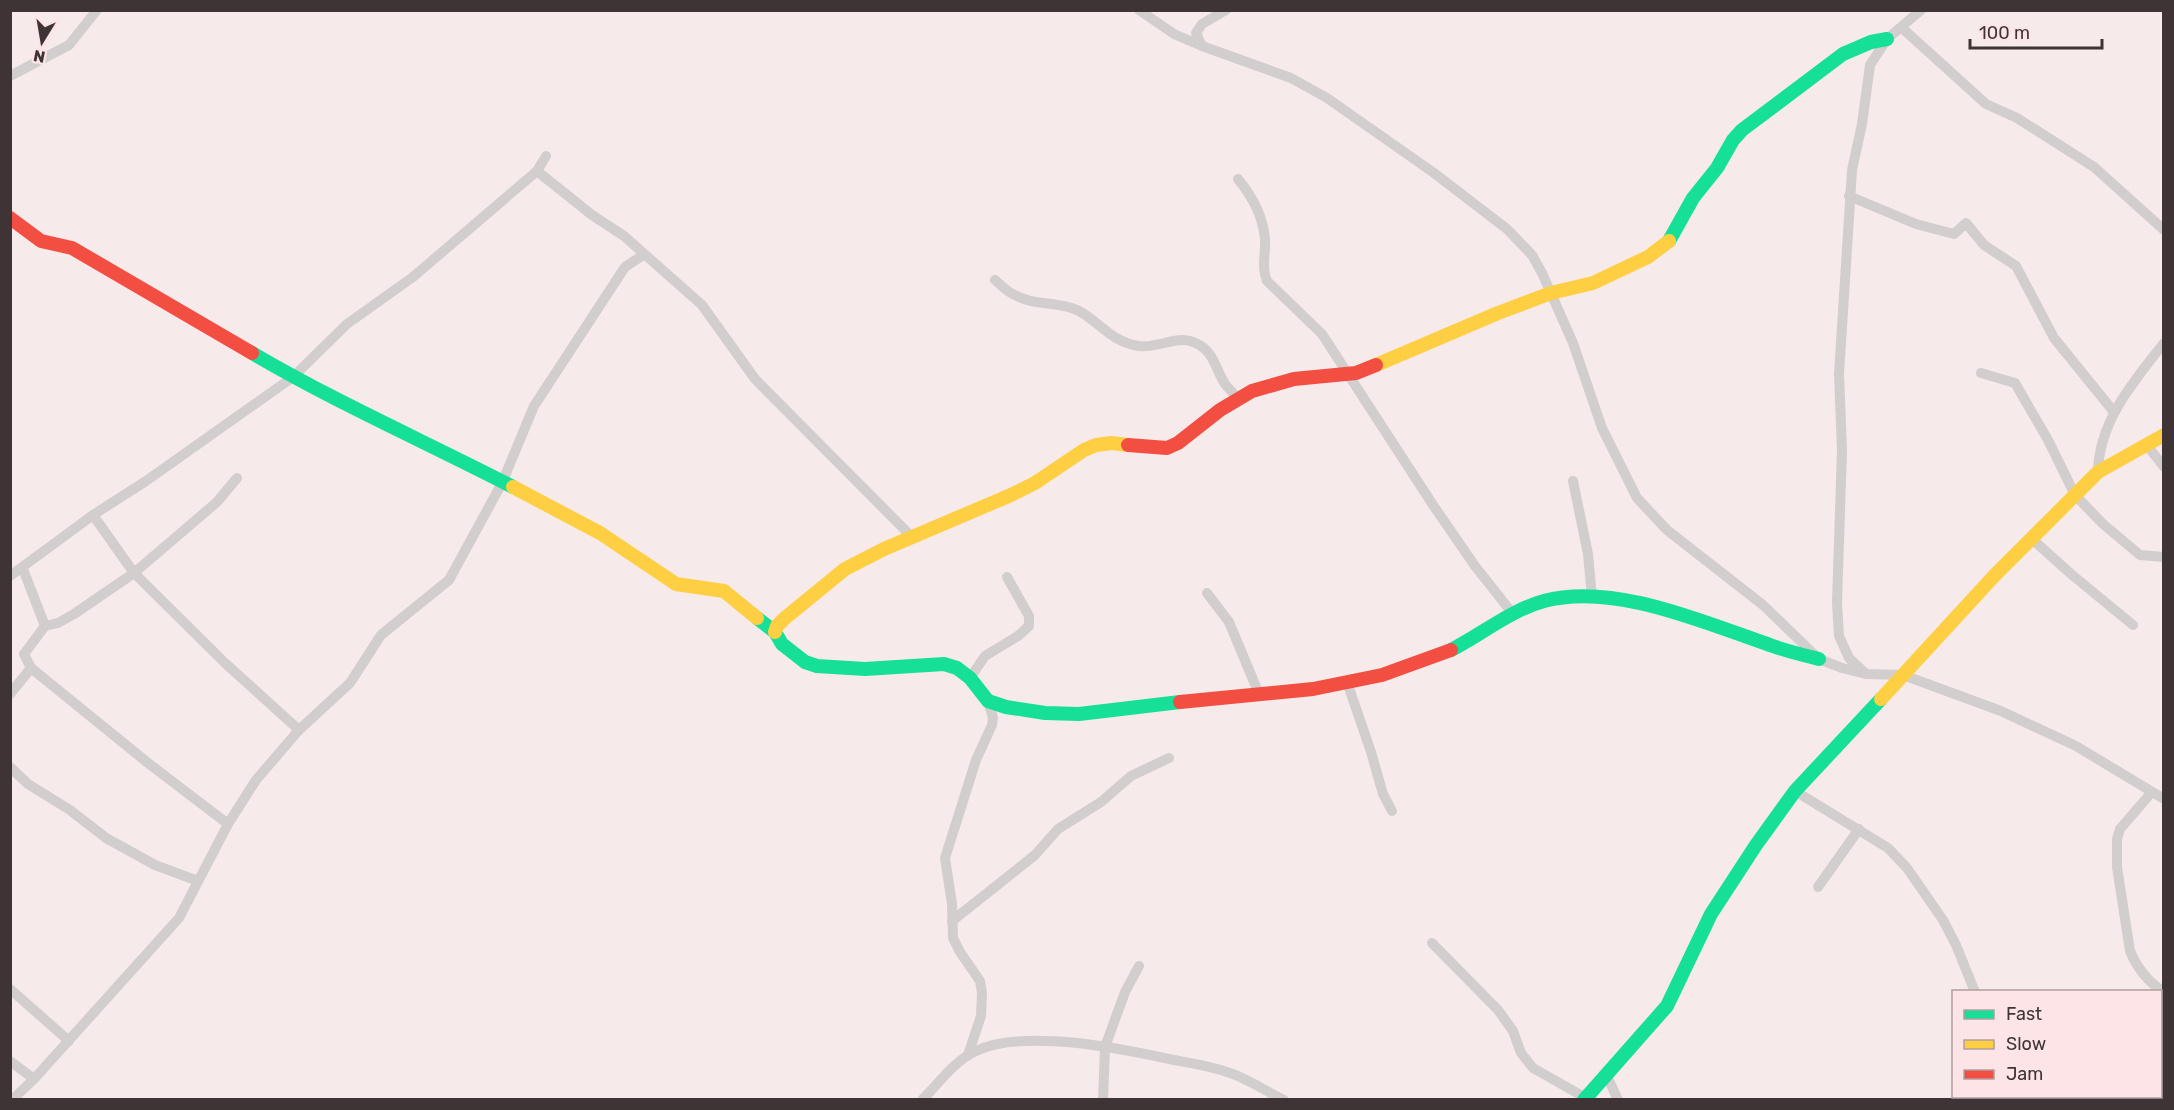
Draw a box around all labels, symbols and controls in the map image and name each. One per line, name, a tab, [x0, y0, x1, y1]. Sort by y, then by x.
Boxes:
north arrow	[12, 12, 72, 72]
scale bar	[1970, 12, 2102, 50]
text: 100 m	[1979, 22, 2030, 44]
text: N	[32, 46, 47, 67]
legend	[1952, 990, 2162, 1098]
text: Fast	[2006, 1003, 2042, 1025]
text: Slow	[2006, 1033, 2046, 1055]
text: Jam	[2006, 1063, 2043, 1085]

